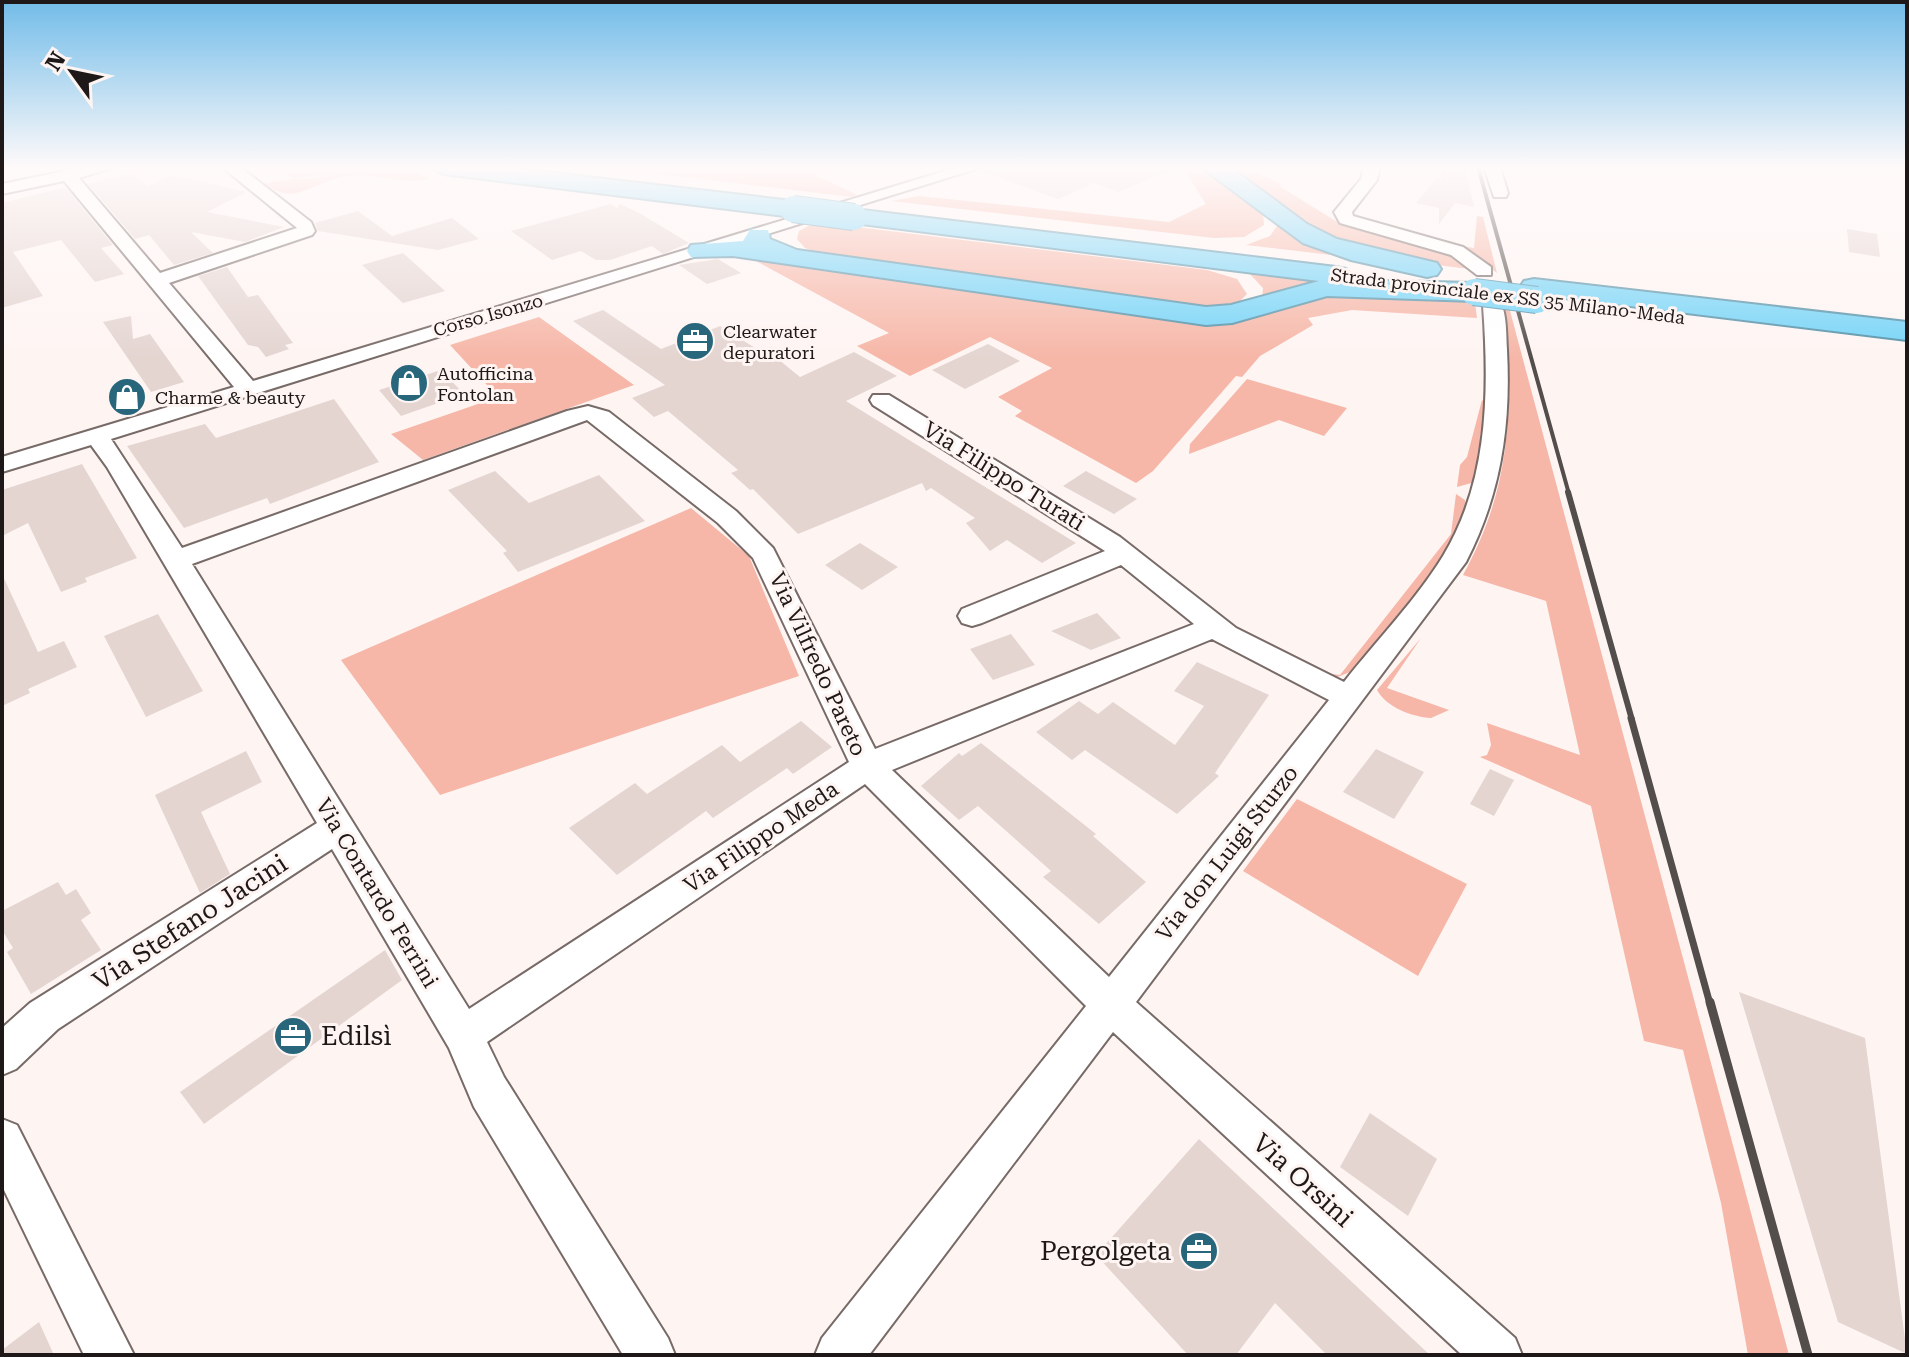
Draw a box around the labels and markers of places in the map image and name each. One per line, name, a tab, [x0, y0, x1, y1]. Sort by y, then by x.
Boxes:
office icon: Clearwater depuratori	[674, 320, 716, 362]
place label: Clearwater depuratori	[723, 321, 817, 363]
shop icon: Autofficina Fontolan	[388, 362, 430, 404]
place label: Autofficina Fontolan	[437, 363, 533, 405]
shop icon: Charme & beauty	[106, 376, 148, 418]
place label: Charme & beauty	[155, 387, 306, 408]
office icon: Edilsì	[272, 1015, 314, 1057]
place label: Edilsì	[321, 1021, 391, 1051]
office icon: Pergolgeta	[1178, 1230, 1220, 1272]
place label: Pergolgeta	[1040, 1236, 1171, 1266]

